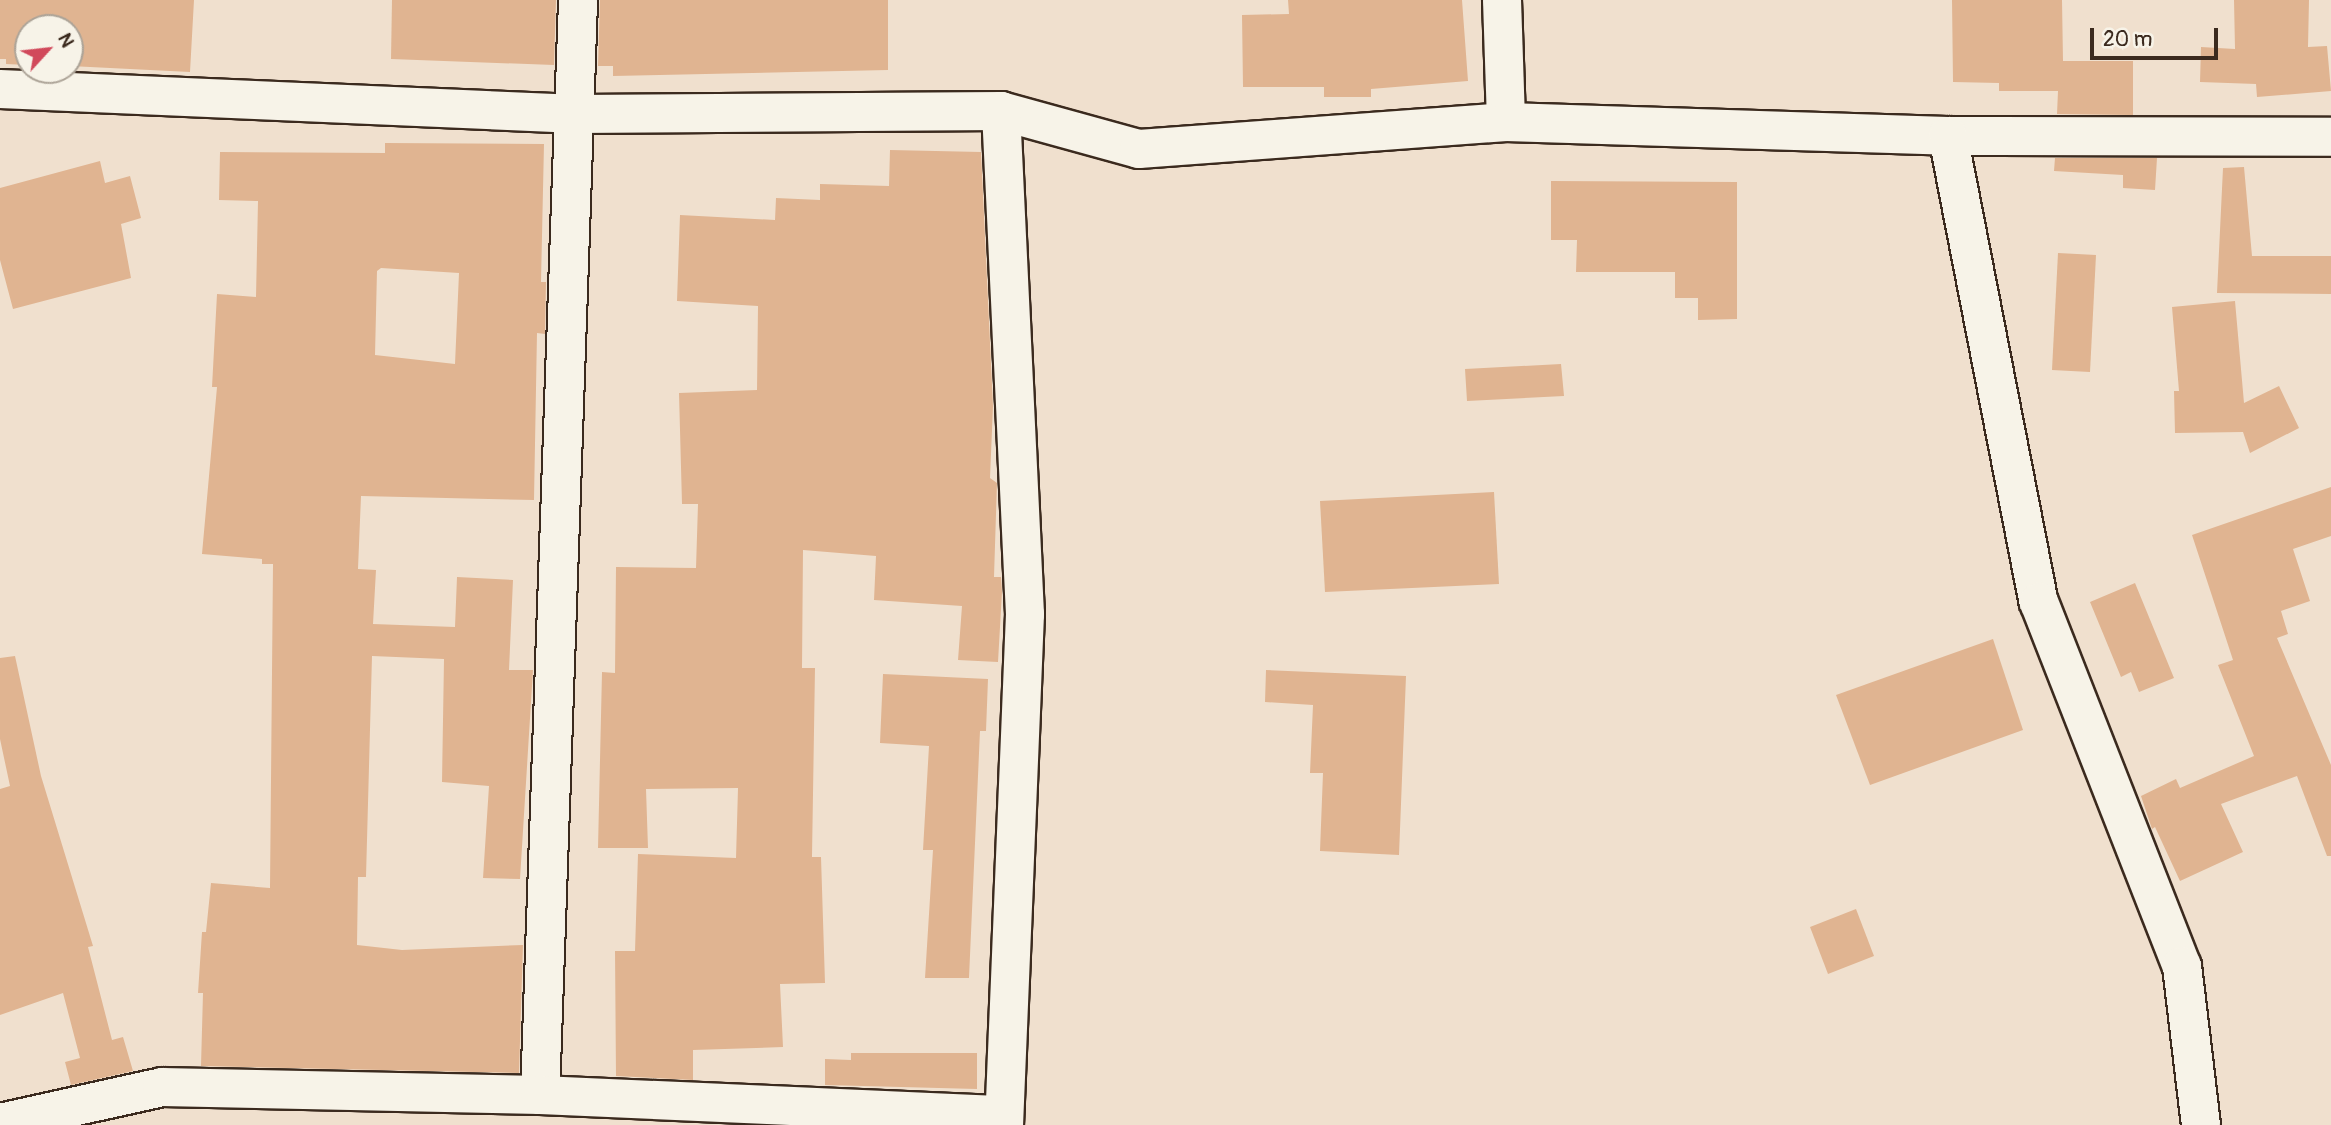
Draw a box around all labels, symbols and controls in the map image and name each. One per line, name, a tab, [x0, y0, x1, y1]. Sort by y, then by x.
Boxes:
north arrow	[14, 14, 84, 84]
scale bar	[2093, 14, 2221, 58]
text: 20 m	[2103, 26, 2152, 53]
text: N	[52, 29, 80, 52]

